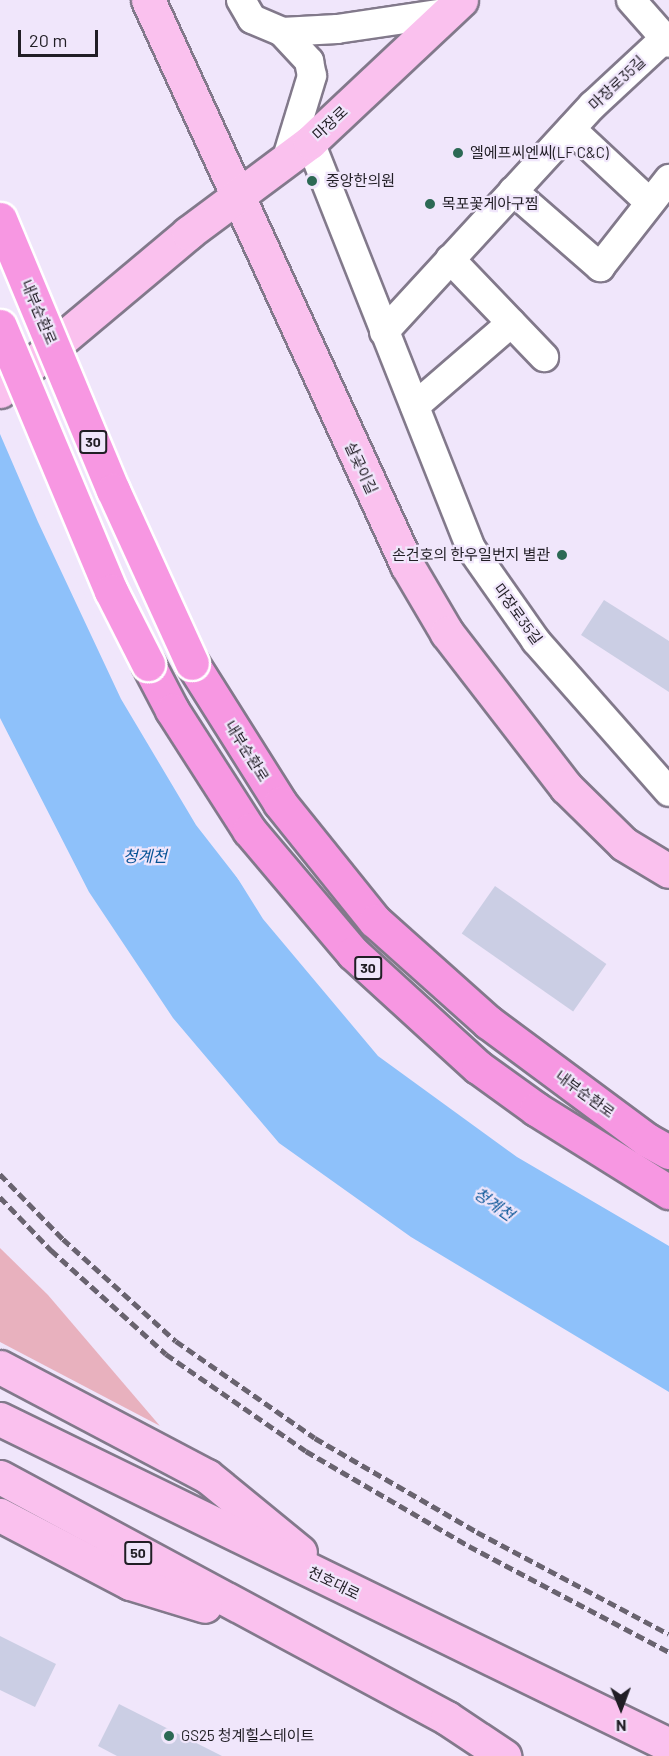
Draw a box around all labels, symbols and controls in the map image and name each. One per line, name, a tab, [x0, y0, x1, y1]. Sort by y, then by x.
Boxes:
scale bar	[21, 18, 100, 56]
text: 20 m	[29, 29, 67, 51]
street label: 마장로35길	[585, 52, 649, 114]
street label: 마장로	[309, 102, 351, 144]
place label: 엘에프씨엔씨(LF C&C)	[470, 144, 609, 162]
marker: 엘에프씨엔씨(LF C&C)	[451, 146, 465, 160]
marker: 중앙한의원	[303, 172, 321, 190]
place label: 중앙한의원	[326, 172, 395, 190]
place label: 목포꽃게아구찜	[442, 195, 539, 213]
marker: 목포꽃게아구찜	[423, 197, 437, 211]
street label: 내부순환로	[17, 277, 61, 347]
road number: 30	[78, 431, 108, 453]
street label: 살곶이길	[341, 439, 381, 497]
place label: 손건호의 한우일번지 별관	[392, 546, 550, 564]
marker: 손건호의 한우일번지 별관	[555, 548, 569, 562]
street label: 마장로35길	[490, 580, 546, 648]
street label: 내부순환로	[221, 717, 273, 785]
water label: 청계천	[123, 846, 167, 866]
road number: 30	[353, 957, 383, 979]
street label: 내부순환로	[552, 1066, 618, 1122]
water label: 청계천	[470, 1183, 518, 1225]
road number: 50	[123, 1542, 153, 1564]
street label: 천호대로	[305, 1563, 363, 1603]
north arrow	[591, 1678, 651, 1738]
text: N	[616, 1717, 627, 1736]
place label: GS25 청계힐스테이트	[181, 1727, 314, 1745]
marker: GS25 청계힐스테이트	[162, 1729, 176, 1743]

